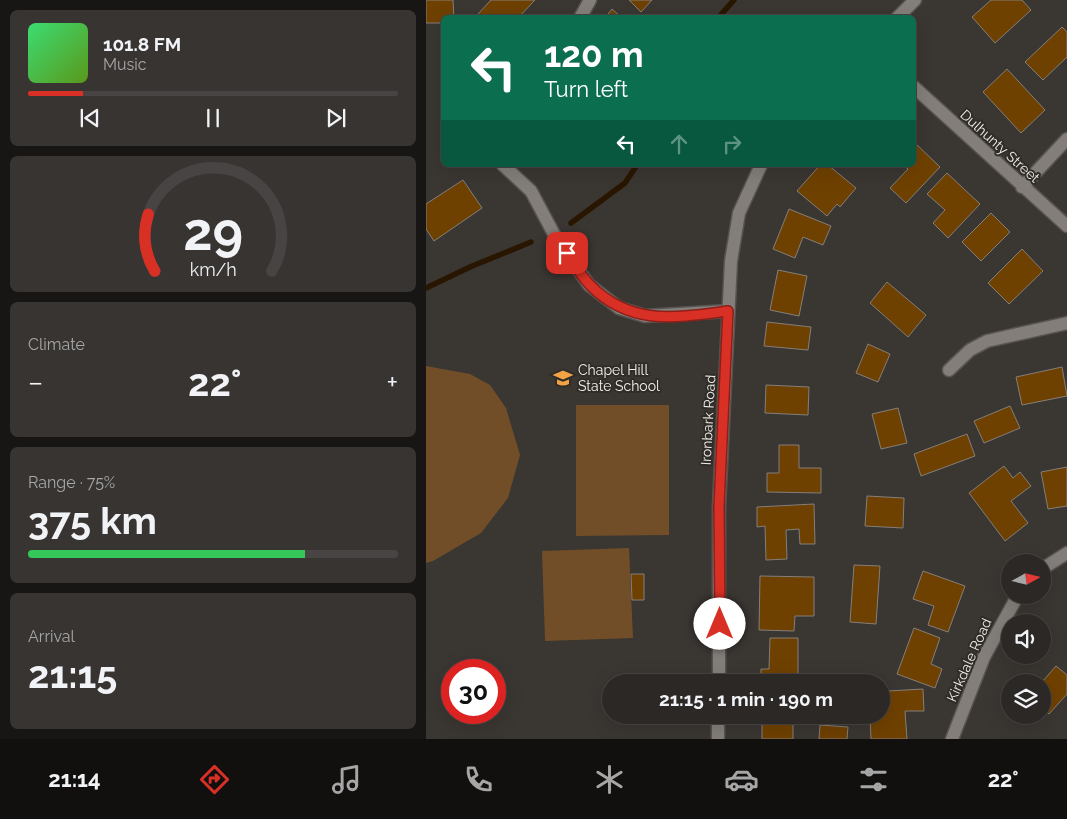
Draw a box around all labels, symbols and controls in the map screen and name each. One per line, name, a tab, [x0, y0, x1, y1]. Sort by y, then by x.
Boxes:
text: 101.8 FM	[103, 33, 181, 55]
text: 120 m	[544, 34, 644, 75]
icon: left	[461, 35, 526, 100]
text: Music	[103, 55, 147, 74]
text: Turn left	[544, 76, 628, 102]
icon: previous	[76, 104, 104, 132]
icon: pause	[199, 104, 227, 132]
icon: next	[322, 104, 350, 132]
street label: Dulhunty Street	[957, 106, 1043, 186]
icon: left	[612, 130, 640, 158]
icon: ahead	[665, 130, 693, 158]
icon: right	[718, 130, 746, 158]
text: 29	[183, 201, 243, 262]
pin	[546, 232, 588, 274]
icon: arrive	[553, 239, 581, 267]
text: km/h	[189, 259, 237, 280]
text: Climate	[28, 335, 85, 354]
text: 22°	[188, 360, 241, 405]
place label: Chapel Hill State School	[578, 362, 660, 394]
text: −	[28, 366, 43, 399]
text: +	[386, 366, 398, 399]
school or university icon: Chapel Hill State School	[552, 367, 574, 389]
street label: Ironbark Road	[698, 374, 718, 466]
text: Range · 75%	[28, 473, 115, 492]
text: 375 km	[28, 498, 157, 543]
north arrow	[1001, 554, 1051, 604]
map controls	[1001, 554, 1051, 724]
position arrow	[693, 597, 745, 649]
button: sound	[1001, 614, 1051, 664]
street label: Kirkdale Road	[943, 616, 995, 704]
text: Arrival	[28, 627, 75, 646]
text: 21:15	[28, 652, 117, 697]
speed limit sign: 30	[441, 659, 506, 724]
button: layers	[1001, 674, 1051, 724]
text: 21:15 · 1 min · 190 m	[659, 688, 833, 710]
icon: directions	[197, 762, 232, 797]
icon: music	[329, 762, 364, 797]
icon: phone	[461, 762, 496, 797]
icon: climate	[592, 762, 627, 797]
icon: car	[724, 762, 759, 797]
icon: filters	[856, 762, 891, 797]
text: 21:14	[48, 766, 101, 792]
text: 22°	[988, 766, 1019, 792]

